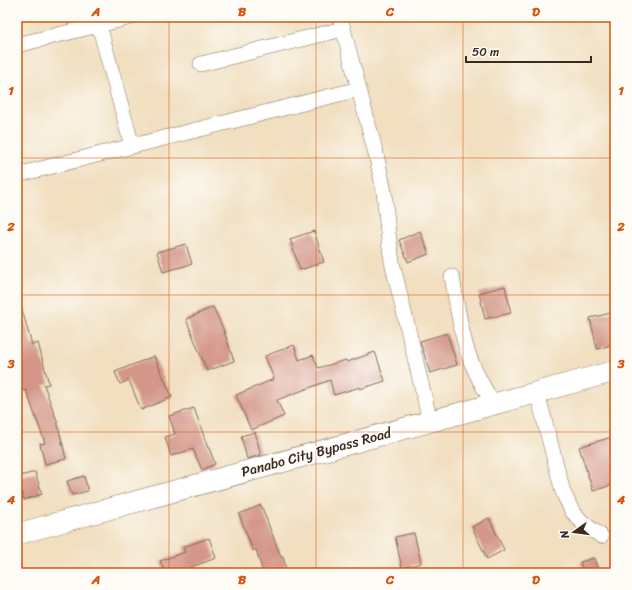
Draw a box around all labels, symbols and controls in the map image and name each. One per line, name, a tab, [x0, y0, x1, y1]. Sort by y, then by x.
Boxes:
text: A	[91, 0, 100, 23]
text: B	[238, 0, 247, 23]
text: C	[385, 0, 395, 23]
text: D	[532, 0, 540, 23]
scale bar	[466, 38, 591, 64]
text: 50 m	[472, 41, 499, 63]
text: 1	[8, 79, 14, 102]
text: 1	[618, 79, 624, 102]
text: 2	[6, 215, 15, 238]
text: 2	[616, 215, 625, 238]
text: 3	[6, 352, 15, 375]
text: 3	[616, 352, 625, 375]
street label: Panabo City Bypass Road	[238, 420, 396, 485]
text: 4	[6, 488, 16, 511]
text: 4	[616, 488, 626, 511]
north arrow	[554, 512, 594, 552]
text: N	[555, 528, 575, 541]
text: A	[91, 568, 100, 590]
text: B	[238, 568, 247, 590]
text: C	[385, 568, 395, 590]
text: D	[532, 568, 540, 590]

